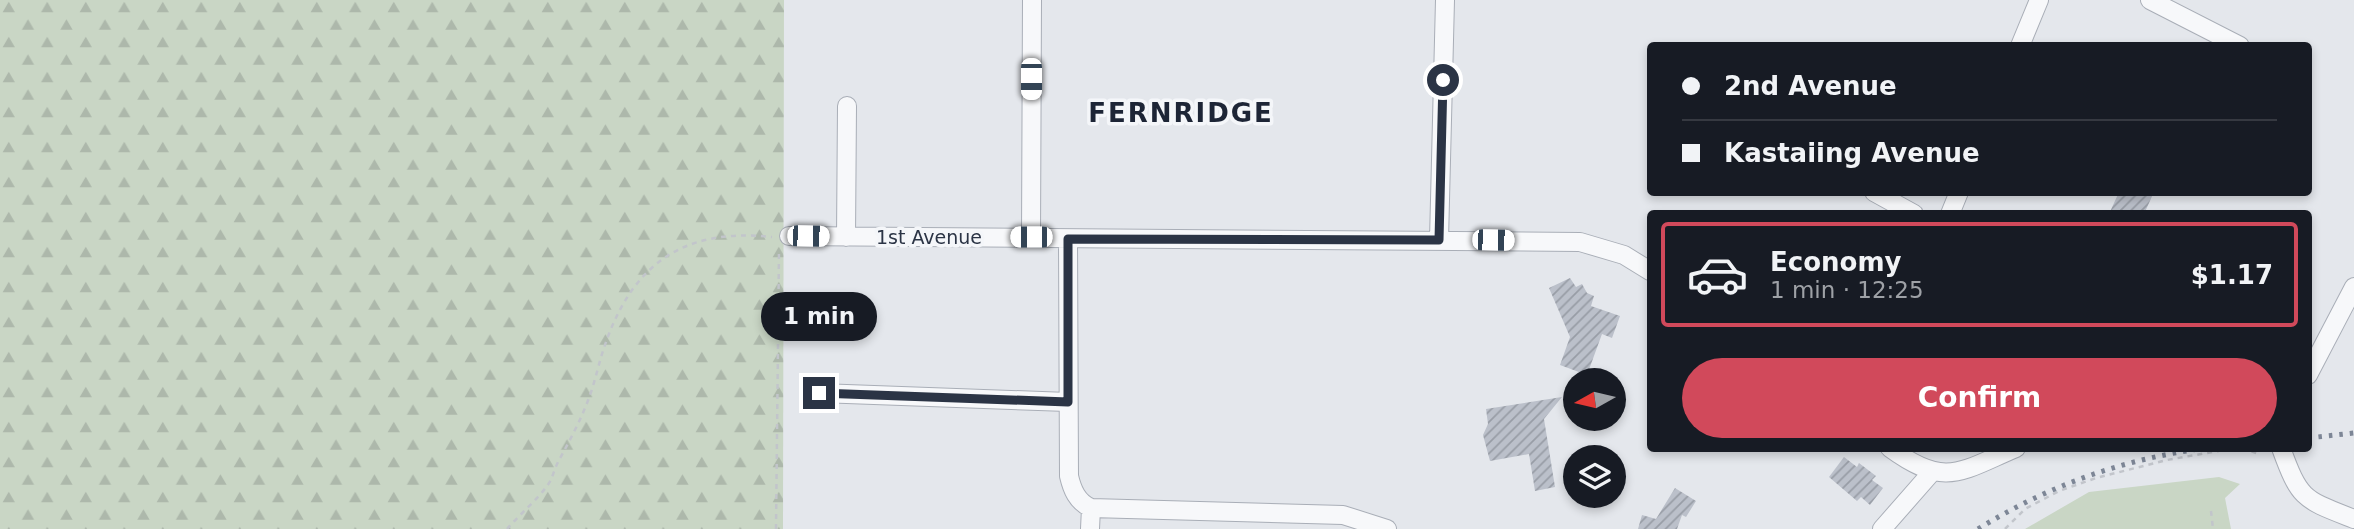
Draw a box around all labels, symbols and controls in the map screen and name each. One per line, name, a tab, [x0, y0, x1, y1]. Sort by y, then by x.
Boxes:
car	[1021, 58, 1042, 100]
route start	[1427, 64, 1459, 96]
text: 2nd Avenue	[1724, 71, 1897, 101]
district label: FERNRIDGE	[1088, 98, 1274, 128]
text: Kastaiing Avenue	[1724, 138, 1980, 168]
car	[787, 225, 830, 247]
street label: 1st Avenue	[876, 226, 982, 248]
car	[1011, 227, 1053, 248]
car	[1472, 229, 1515, 251]
icon: car	[1686, 243, 1749, 306]
text: Economy	[1770, 247, 1901, 277]
text: $1.17	[2191, 260, 2273, 290]
text: 1 min · 12:25	[1770, 277, 1924, 303]
callout: 1 min	[761, 292, 877, 340]
text: 1 min	[783, 303, 855, 329]
button: Confirm	[1682, 358, 2277, 438]
north arrow	[1563, 368, 1626, 430]
map controls	[1563, 368, 1626, 508]
route end	[803, 377, 835, 409]
button: layers	[1563, 445, 1626, 508]

